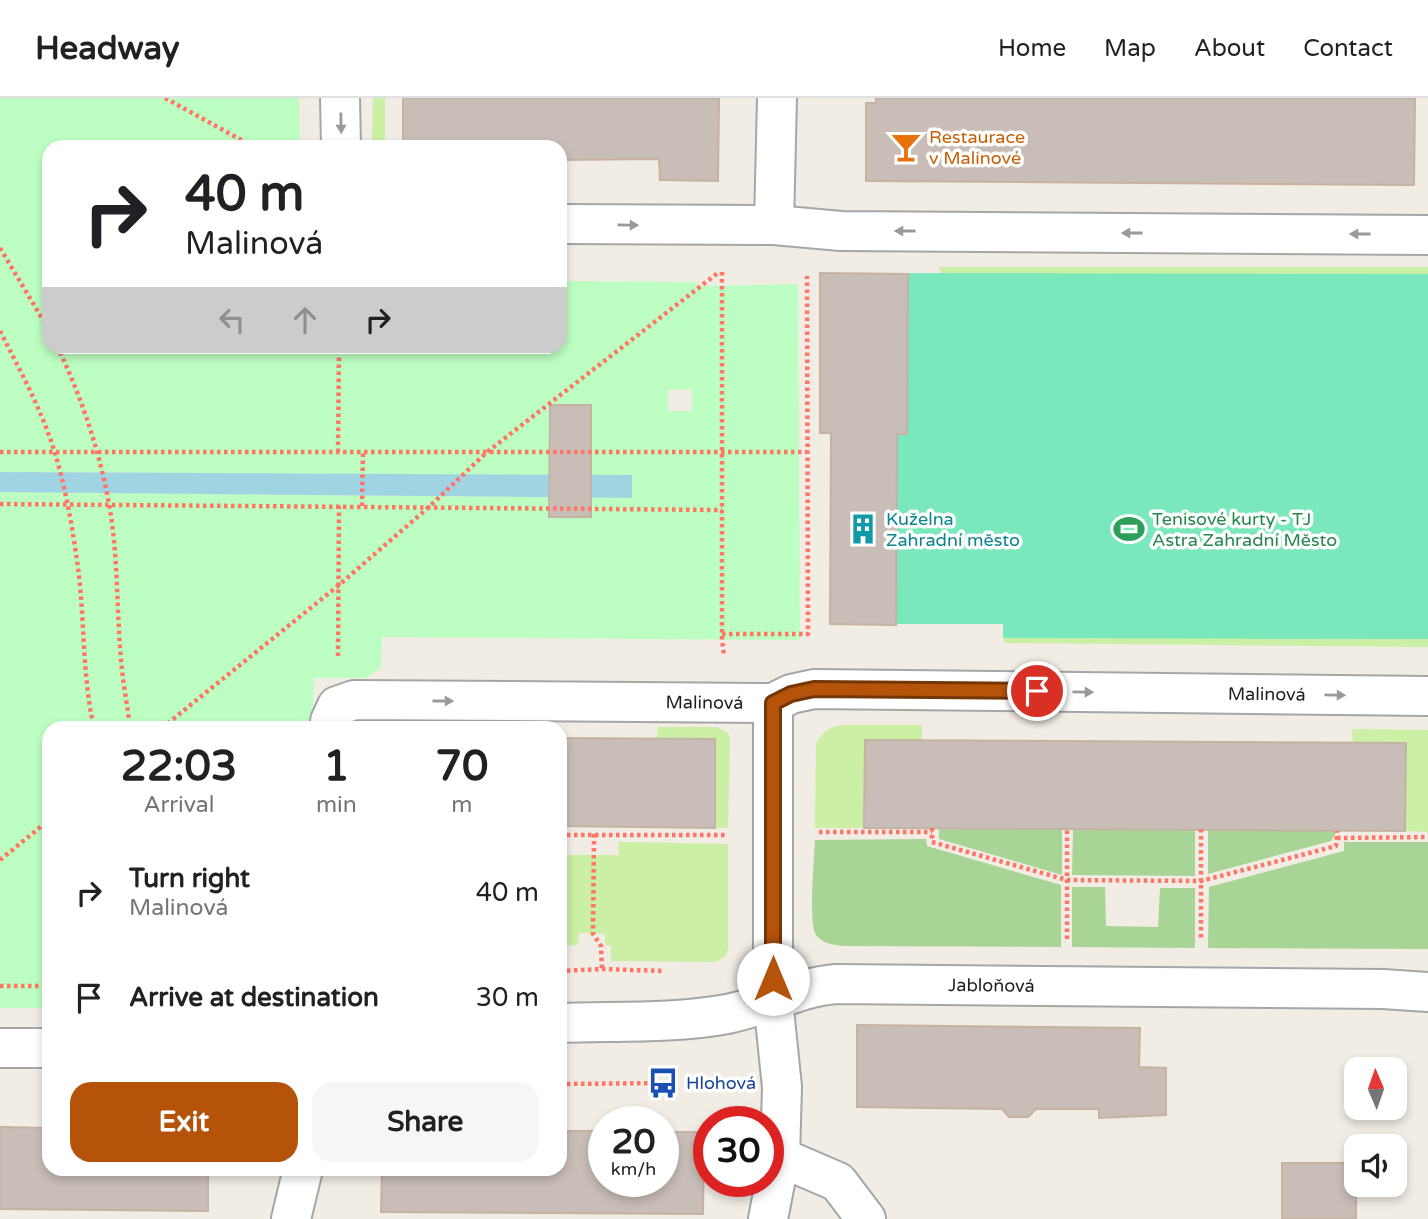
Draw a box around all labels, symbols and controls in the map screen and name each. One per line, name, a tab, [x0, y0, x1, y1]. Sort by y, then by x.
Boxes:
text: Headway	[35, 29, 179, 68]
text: Home	[998, 34, 1066, 63]
text: Map	[1104, 34, 1156, 63]
text: About	[1194, 34, 1265, 63]
text: Contact	[1303, 34, 1393, 63]
one-way arrow	[335, 112, 346, 134]
place label: Restaurace v Malinové	[929, 126, 1025, 169]
bar icon: Restaurace v Malinové	[889, 130, 923, 164]
text: 40 m	[185, 165, 304, 224]
icon: right	[70, 168, 161, 259]
one-way arrow	[617, 219, 639, 231]
text: Malinová	[185, 225, 323, 263]
one-way arrow	[894, 225, 916, 237]
one-way arrow	[1121, 227, 1143, 239]
one-way arrow	[1349, 228, 1371, 240]
icon: left	[213, 301, 251, 339]
icon: ahead	[286, 301, 324, 339]
icon: right	[359, 301, 397, 339]
place label: Kuželna Zahradní město	[886, 508, 1020, 551]
place label: Tenisové kurty - TJ Astra Zahradní Město	[1152, 508, 1337, 551]
building icon: Kuželna Zahradní město	[846, 512, 880, 546]
sports icon: Tenisové kurty - TJ Astra Zahradní Město	[1112, 512, 1146, 546]
pin	[1007, 661, 1067, 721]
icon: arrive	[1018, 672, 1056, 710]
street label: Malinová	[1228, 683, 1306, 706]
one-way arrow	[1073, 686, 1095, 698]
one-way arrow	[1324, 689, 1346, 701]
street label: Malinová	[665, 691, 743, 714]
one-way arrow	[432, 695, 454, 707]
text: 22:03	[121, 741, 237, 792]
text: 1	[323, 741, 350, 792]
text: 70	[436, 741, 488, 792]
text: Arrival	[143, 791, 214, 819]
text: min	[316, 791, 357, 819]
text: m	[451, 791, 472, 819]
text: Turn right	[129, 863, 250, 894]
icon: right	[70, 874, 108, 912]
text: 40 m	[476, 877, 539, 908]
text: Malinová	[129, 894, 228, 922]
position arrow	[736, 942, 810, 1016]
street label: Jabloňová	[948, 974, 1035, 997]
icon: arrive	[70, 979, 108, 1017]
text: Arrive at destination	[129, 982, 379, 1013]
text: 30 m	[476, 982, 539, 1013]
north arrow	[1344, 1057, 1407, 1120]
map controls	[1344, 1057, 1407, 1197]
bus stop icon: Hlohová	[646, 1066, 680, 1100]
place label: Hlohová	[686, 1072, 756, 1094]
button: Exit	[70, 1082, 298, 1162]
button: Share	[312, 1082, 539, 1162]
speed limit sign: 30	[693, 1106, 784, 1197]
text: 20	[612, 1121, 655, 1163]
button: sound	[1344, 1134, 1407, 1197]
text: km/h	[611, 1158, 656, 1180]

